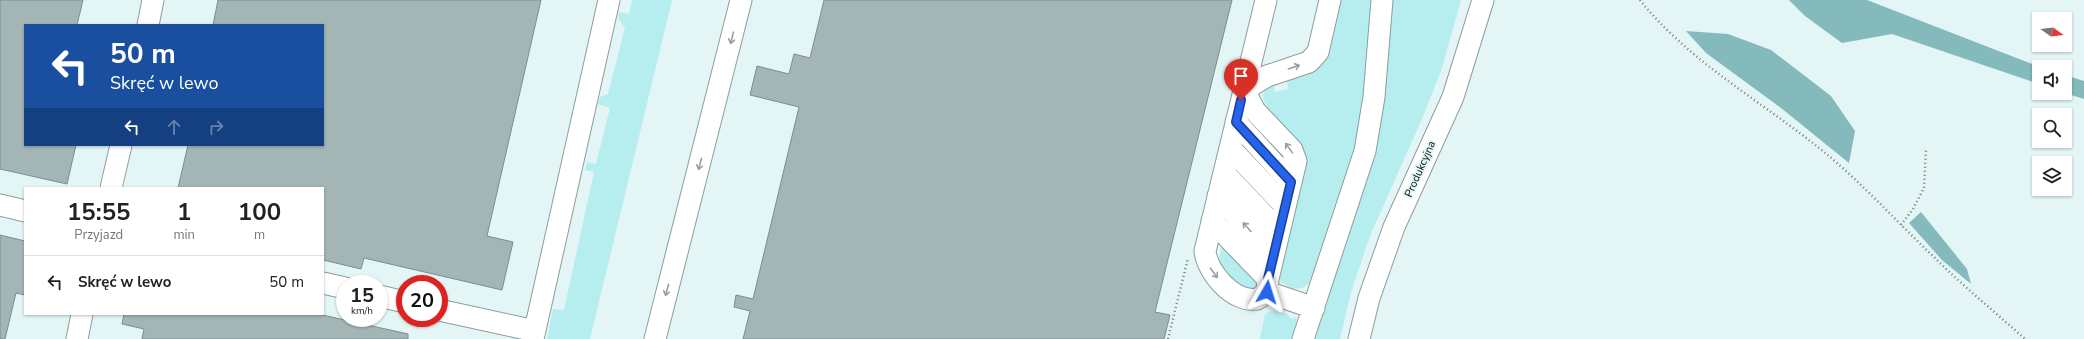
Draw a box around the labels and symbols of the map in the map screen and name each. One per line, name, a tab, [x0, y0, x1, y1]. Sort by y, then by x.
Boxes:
north arrow	[2032, 12, 2072, 52]
one-way arrow	[728, 31, 736, 44]
pin	[1224, 59, 1258, 100]
one-way arrow	[1288, 63, 1301, 70]
street label: Produkcyjna	[1401, 138, 1439, 200]
one-way arrow	[1285, 143, 1293, 154]
one-way arrow	[696, 157, 704, 170]
one-way arrow	[1242, 222, 1252, 232]
one-way arrow	[1210, 268, 1218, 279]
position arrow	[1246, 271, 1288, 313]
speed limit sign: 20	[396, 275, 448, 327]
one-way arrow	[663, 283, 671, 296]

